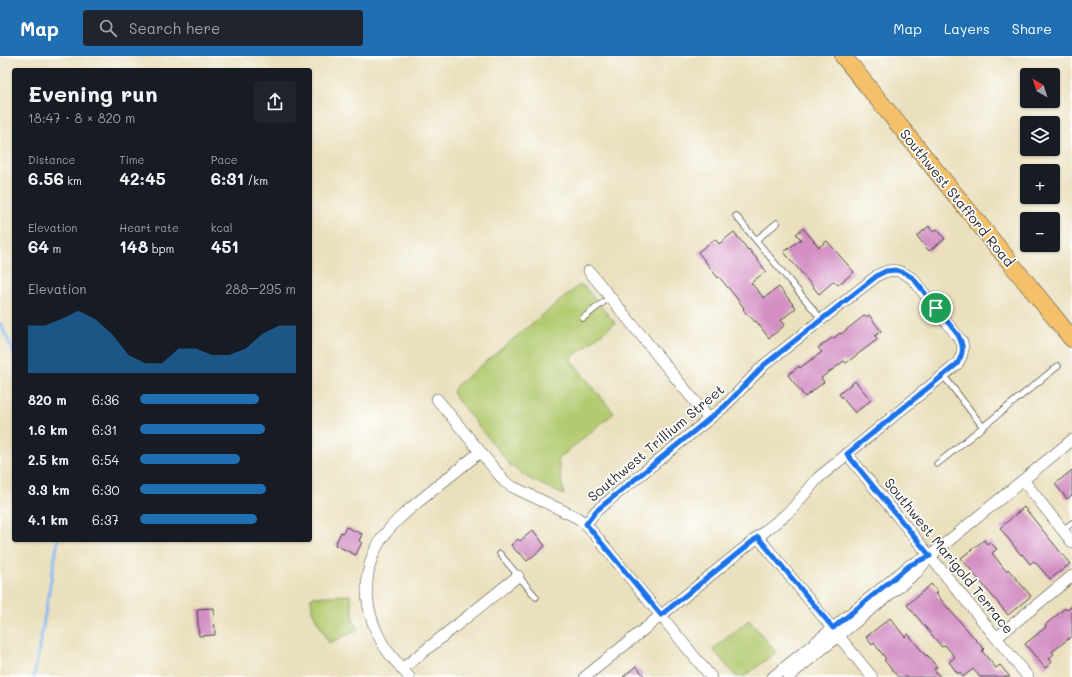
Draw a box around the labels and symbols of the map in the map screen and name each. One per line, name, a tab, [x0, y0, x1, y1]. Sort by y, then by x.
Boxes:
north arrow	[1020, 68, 1060, 108]
street label: Southwest Stafford Road	[896, 125, 1019, 271]
pin	[919, 291, 953, 325]
street label: Southwest Trillium Street	[583, 380, 728, 506]
street label: Southwest Marigold Terrace	[880, 474, 1018, 638]

